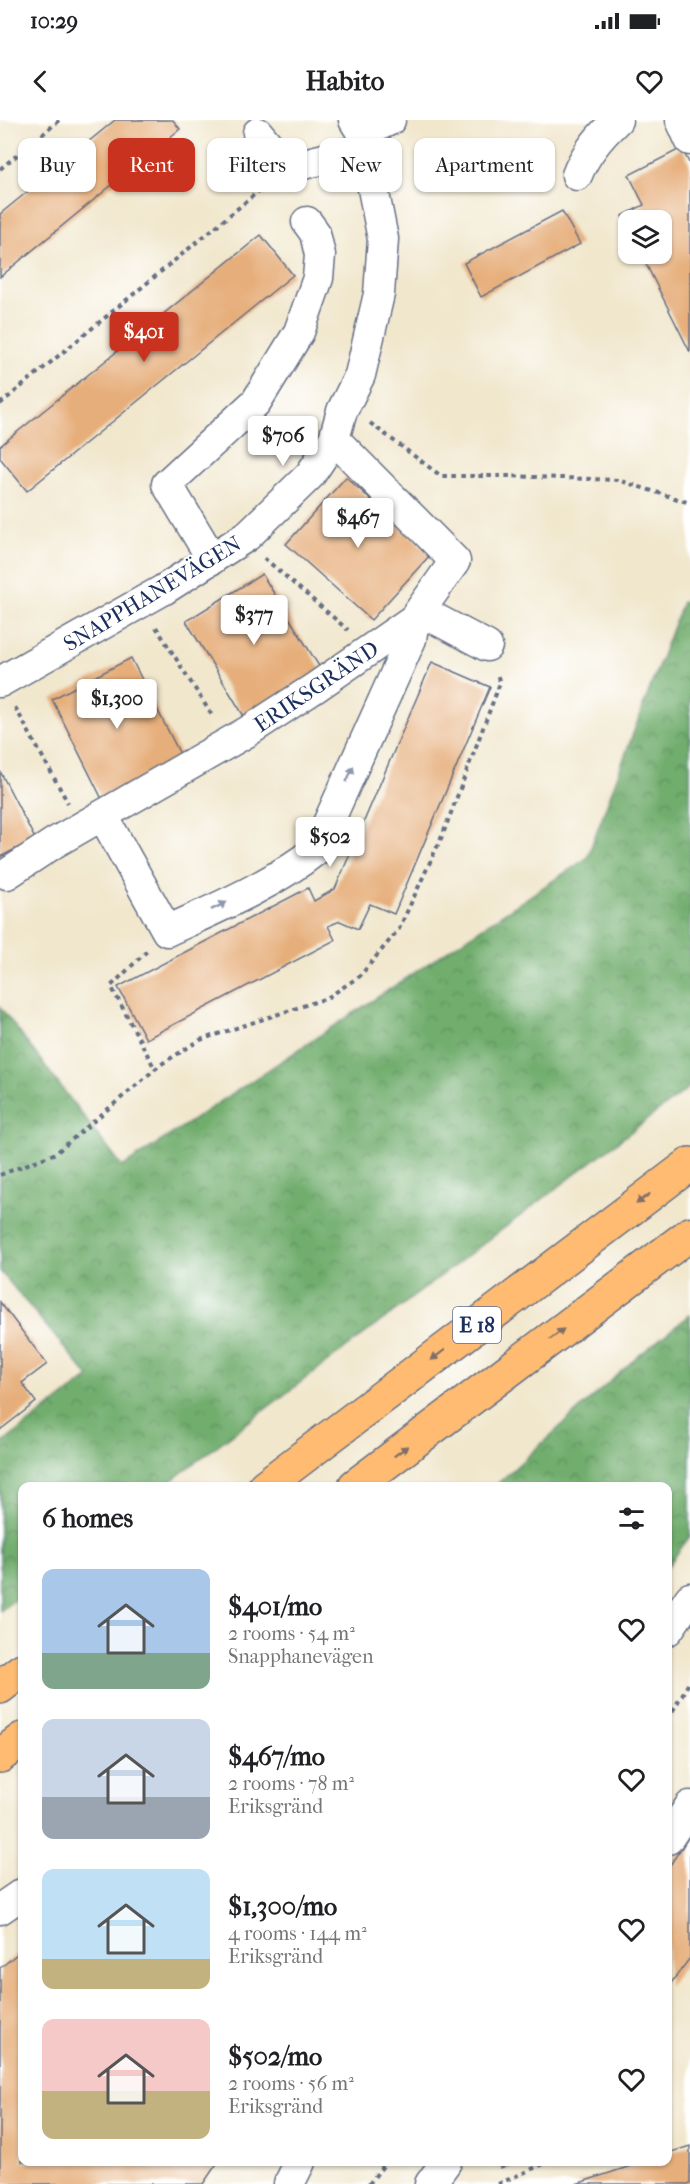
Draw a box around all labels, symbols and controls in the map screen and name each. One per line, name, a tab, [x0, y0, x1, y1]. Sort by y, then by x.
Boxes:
text: 10:29	[30, 8, 78, 34]
icon: back	[24, 65, 57, 98]
text: Habito	[306, 65, 384, 97]
icon: heart	[633, 65, 666, 98]
chip: Buy	[18, 138, 96, 192]
chip: Rent	[108, 138, 195, 192]
chip: Filters	[207, 138, 307, 192]
chip: New	[319, 138, 402, 192]
chip: Apartment	[414, 138, 555, 192]
map controls	[618, 210, 672, 264]
button: layers	[618, 210, 672, 264]
pin: $401	[108, 312, 180, 363]
text: $401	[124, 320, 164, 343]
pin: $706	[247, 416, 319, 467]
text: $706	[262, 424, 304, 447]
pin: $467	[322, 498, 394, 549]
text: $467	[336, 506, 380, 529]
street label: SNAPPHANEVÄGEN	[58, 530, 246, 657]
pin: $377	[218, 595, 290, 646]
text: $377	[235, 603, 273, 626]
street label: ERIKSGRÄND	[249, 635, 384, 738]
pin: $1,300	[68, 679, 166, 730]
text: $1,300	[91, 687, 143, 710]
one-way arrow	[346, 765, 355, 783]
pin: $502	[294, 817, 366, 868]
text: $502	[310, 825, 350, 848]
one-way arrow	[211, 902, 228, 911]
one-way arrow	[636, 1193, 651, 1205]
road number: E 18	[453, 1307, 501, 1343]
one-way arrow	[549, 1328, 565, 1340]
one-way arrow	[430, 1349, 445, 1361]
one-way arrow	[394, 1446, 409, 1458]
icon: filters	[615, 1502, 648, 1535]
text: 6 homes	[42, 1503, 133, 1534]
text: $401/mo	[228, 1591, 322, 1622]
icon: home	[90, 1593, 162, 1665]
icon: heart	[615, 1613, 648, 1646]
text: 2 rooms · 54 m²	[228, 1622, 355, 1645]
text: Snapphanevägen	[228, 1645, 374, 1668]
text: $467/mo	[228, 1741, 325, 1772]
icon: home	[90, 1743, 162, 1815]
icon: heart	[615, 1763, 648, 1796]
text: 2 rooms · 78 m²	[228, 1772, 354, 1795]
text: Eriksgränd	[228, 1795, 323, 1818]
text: $1,300/mo	[228, 1891, 337, 1922]
icon: home	[90, 1893, 162, 1965]
icon: heart	[615, 1913, 648, 1946]
text: 4 rooms · 144 m²	[228, 1922, 367, 1945]
text: Eriksgränd	[228, 1945, 323, 1968]
text: $502/mo	[228, 2041, 322, 2072]
icon: home	[90, 2043, 162, 2115]
icon: heart	[615, 2063, 648, 2096]
text: 2 rooms · 56 m²	[228, 2072, 354, 2095]
text: Eriksgränd	[228, 2095, 323, 2118]

